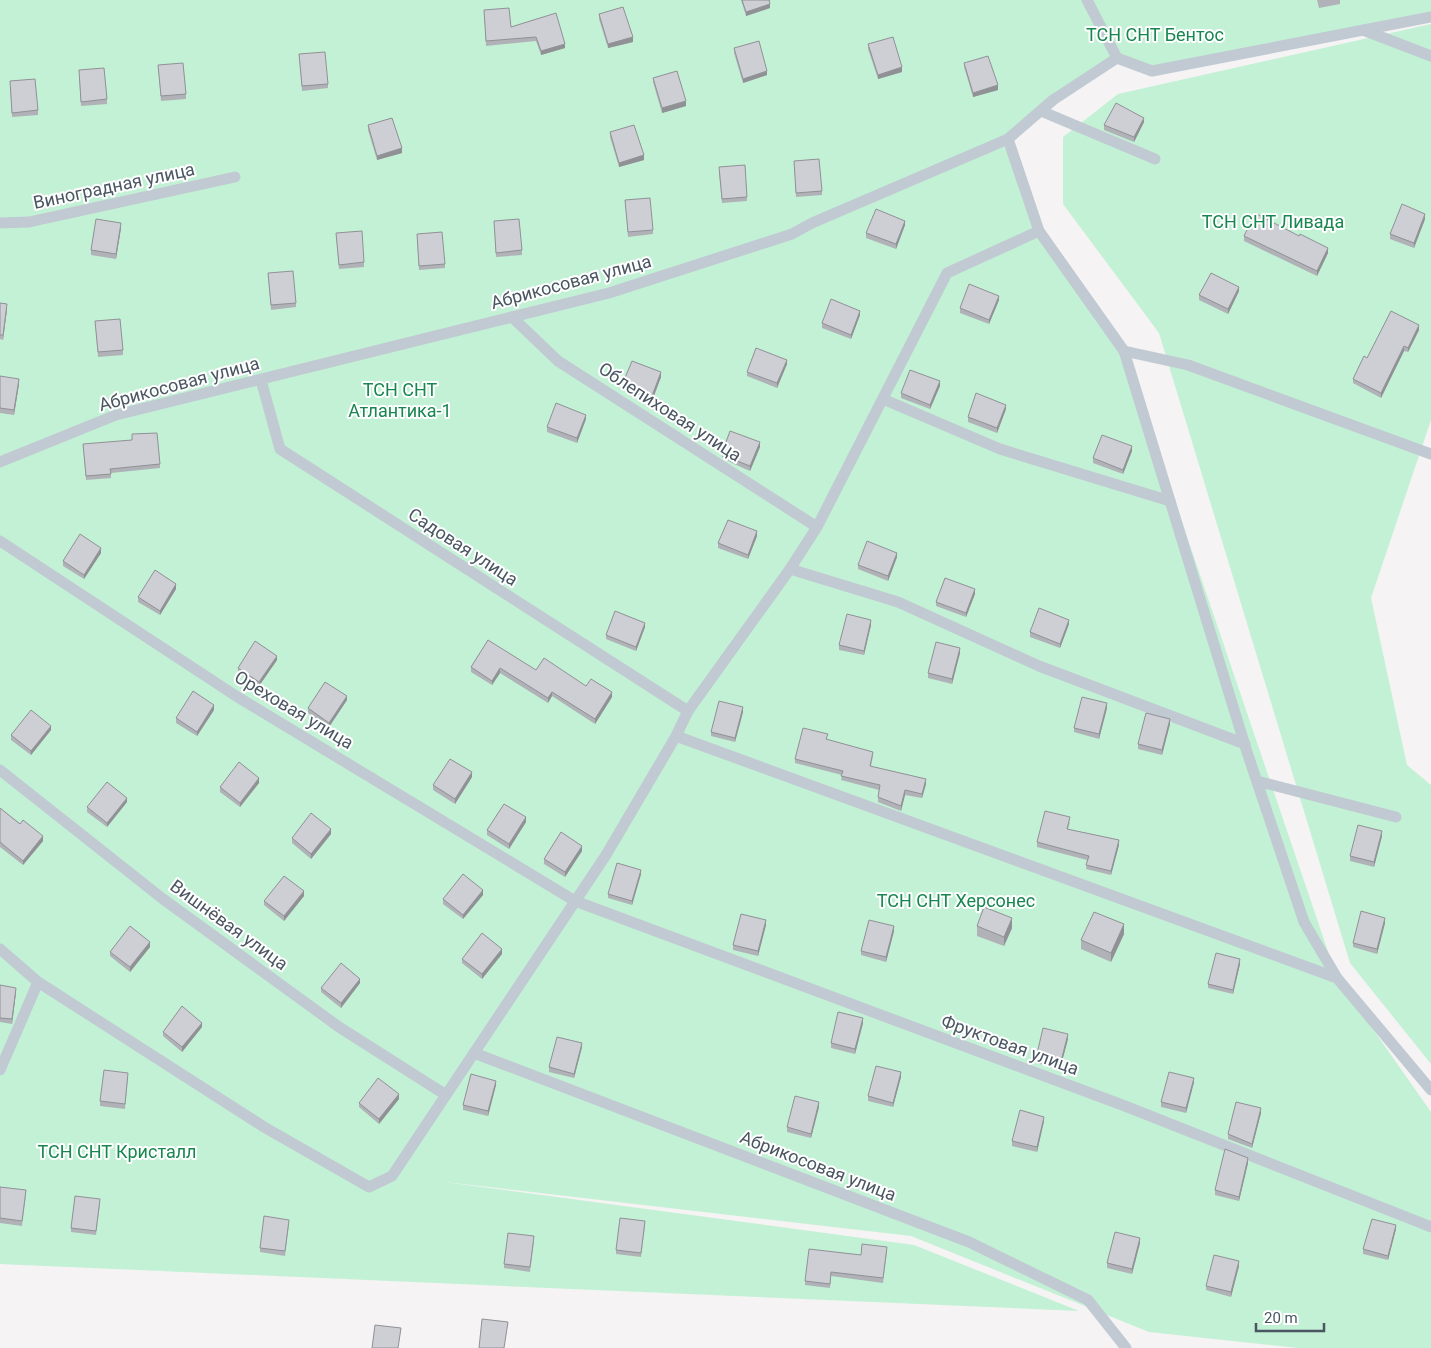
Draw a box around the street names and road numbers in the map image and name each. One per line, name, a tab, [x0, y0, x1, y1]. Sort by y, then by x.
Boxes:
street label: Виноградная улица	[31, 158, 197, 213]
street label: Абрикосовая улица	[488, 250, 653, 313]
street label: Абрикосовая улица	[96, 352, 261, 415]
street label: Облепиховая улица	[595, 358, 746, 466]
street label: Садовая улица	[405, 503, 522, 590]
street label: Ореховая улица	[231, 666, 357, 753]
street label: Вишнёвая улица	[167, 875, 292, 974]
street label: Фруктовая улица	[939, 1010, 1082, 1079]
street label: Абрикосовая улица	[737, 1126, 899, 1205]

